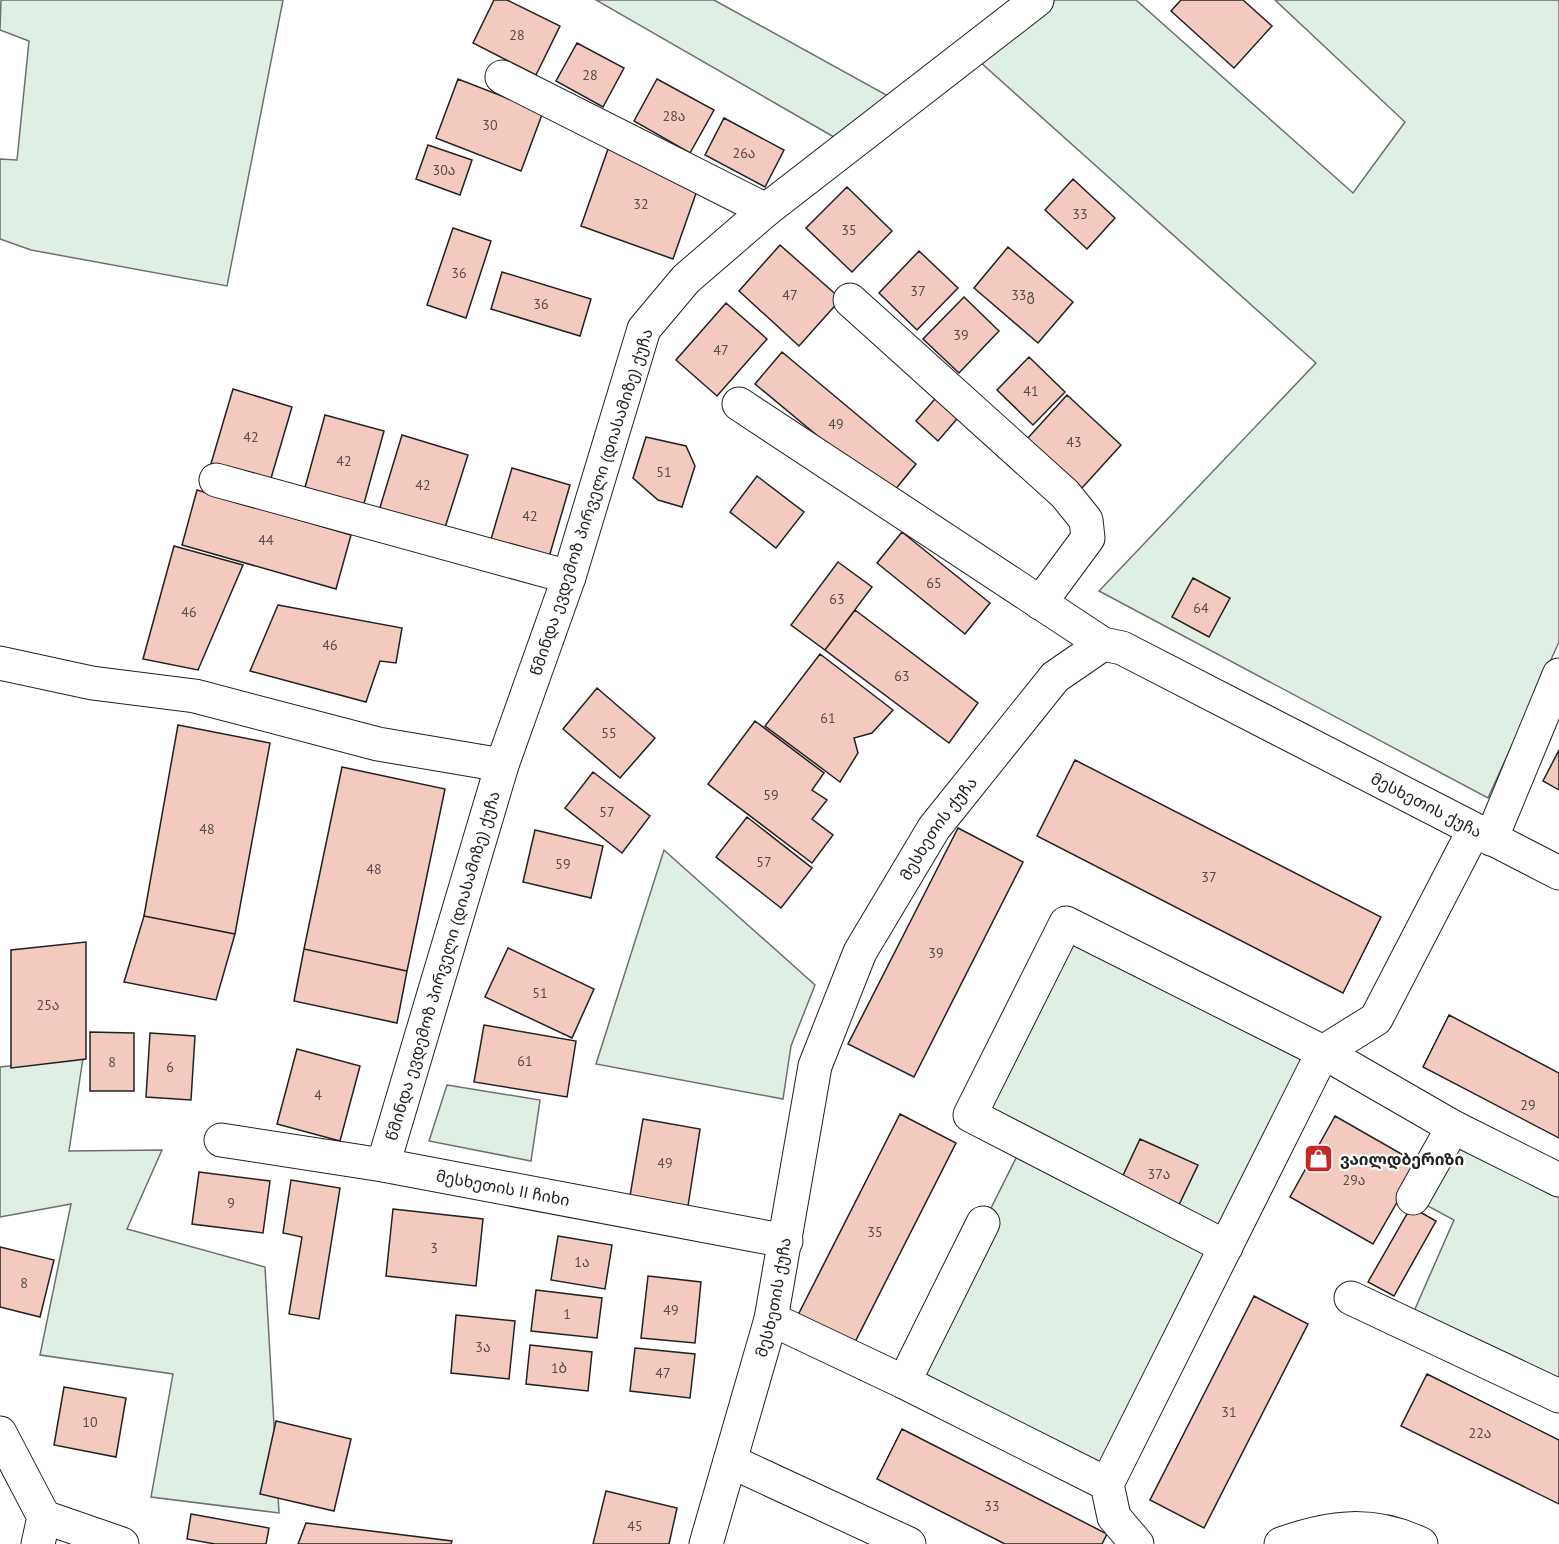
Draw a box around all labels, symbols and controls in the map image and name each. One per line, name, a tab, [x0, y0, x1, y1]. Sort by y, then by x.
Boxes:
house number: 28	[509, 26, 525, 44]
house number: 28	[582, 66, 598, 84]
house number: 28ა	[663, 107, 685, 125]
house number: 30	[482, 116, 498, 134]
house number: 26ა	[733, 144, 755, 162]
house number: 30ა	[433, 161, 455, 179]
house number: 32	[633, 195, 649, 213]
house number: 33	[1072, 205, 1088, 223]
house number: 35	[841, 221, 857, 239]
house number: 36	[451, 264, 467, 282]
house number: 37	[910, 282, 926, 300]
house number: 47	[782, 286, 798, 304]
house number: 33გ	[1011, 286, 1035, 304]
house number: 36	[533, 295, 549, 313]
street label: წმინდა ევდემოზ პირველი (დიასამიზე) ქუჩა	[525, 326, 658, 678]
house number: 39	[953, 326, 969, 344]
house number: 47	[713, 341, 729, 359]
house number: 41	[1023, 382, 1039, 400]
house number: 49	[828, 415, 844, 433]
house number: 42	[243, 428, 259, 446]
house number: 43	[1066, 433, 1082, 451]
house number: 42	[336, 452, 352, 470]
house number: 51	[656, 463, 672, 481]
house number: 42	[415, 476, 431, 494]
house number: 42	[522, 507, 538, 525]
house number: 44	[258, 531, 274, 549]
house number: 65	[926, 574, 942, 592]
house number: 63	[829, 590, 845, 608]
house number: 64	[1193, 599, 1209, 617]
house number: 46	[181, 603, 197, 621]
house number: 46	[322, 636, 338, 654]
house number: 63	[894, 667, 910, 685]
house number: 61	[820, 709, 836, 727]
house number: 55	[601, 724, 617, 742]
street label: მესხეთის ქუჩა	[1368, 768, 1485, 842]
street label: მესხეთის ქუჩა	[895, 773, 981, 884]
house number: 59	[763, 786, 779, 804]
street label: წმინდა ევდემოზ პირველი (დიასამიზე) ქუჩა	[381, 788, 504, 1143]
house number: 57	[599, 803, 615, 821]
house number: 48	[199, 820, 215, 838]
house number: 57	[756, 853, 772, 871]
house number: 59	[555, 855, 571, 873]
house number: 48	[366, 860, 382, 878]
house number: 37	[1201, 868, 1217, 886]
house number: 39	[928, 944, 944, 962]
house number: 51	[532, 984, 548, 1002]
house number: 25ა	[37, 996, 59, 1014]
house number: 61	[517, 1052, 533, 1070]
house number: 8	[108, 1053, 116, 1071]
house number: 6	[166, 1058, 174, 1076]
house number: 4	[314, 1086, 322, 1104]
house number: 29	[1520, 1096, 1536, 1114]
shop icon: ვაილდბერიზი	[1303, 1143, 1335, 1175]
place label: ვაილდბერიზი	[1340, 1149, 1464, 1170]
house number: 49	[657, 1154, 673, 1172]
street label: მესხეთის II ჩიხი	[434, 1165, 572, 1210]
house number: 37ა	[1148, 1165, 1170, 1183]
house number: 29ა	[1343, 1171, 1365, 1189]
house number: 9	[227, 1194, 235, 1212]
house number: 35	[867, 1223, 883, 1241]
street label: მესხეთის ქუჩა	[751, 1236, 795, 1359]
house number: 3	[430, 1239, 438, 1257]
house number: 1ა	[574, 1253, 590, 1271]
house number: 8	[20, 1274, 28, 1292]
house number: 49	[663, 1301, 679, 1319]
house number: 1	[563, 1305, 571, 1323]
house number: 3ა	[475, 1338, 491, 1356]
house number: 1ბ	[551, 1359, 567, 1377]
house number: 47	[655, 1364, 671, 1382]
house number: 31	[1221, 1403, 1237, 1421]
house number: 10	[82, 1413, 98, 1431]
house number: 22ა	[1469, 1424, 1491, 1442]
house number: 33	[984, 1497, 1000, 1515]
house number: 45	[627, 1517, 643, 1535]

